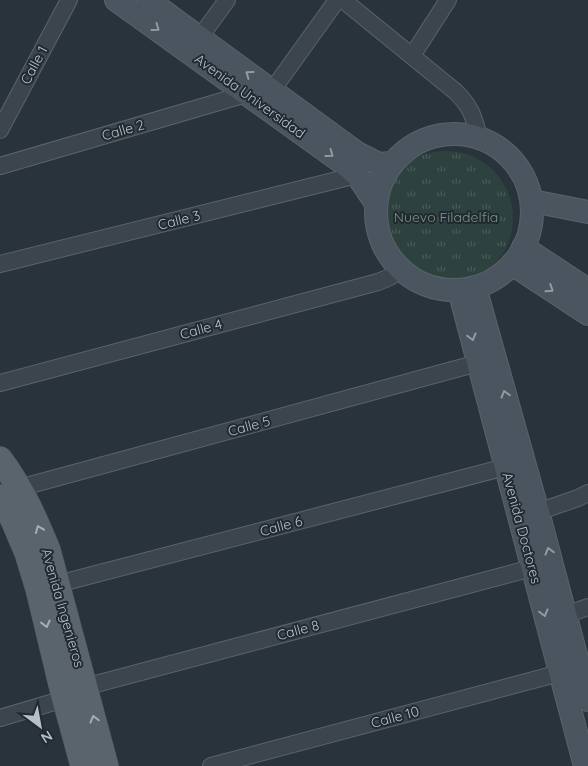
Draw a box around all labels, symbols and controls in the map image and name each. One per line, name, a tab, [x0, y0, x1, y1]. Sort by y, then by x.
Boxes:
one-way arrow	[150, 22, 159, 32]
street label: Calle 1	[16, 43, 52, 87]
street label: Avenida Universidad	[191, 50, 309, 142]
one-way arrow	[245, 71, 255, 80]
street label: Calle 2	[100, 115, 147, 145]
one-way arrow	[324, 148, 334, 157]
street label: Calle 3	[156, 206, 202, 234]
park label: Nuevo Filadelfia	[394, 208, 498, 226]
one-way arrow	[544, 283, 554, 292]
street label: Calle 4	[178, 315, 224, 343]
one-way arrow	[466, 333, 476, 341]
one-way arrow	[501, 391, 511, 399]
street label: Calle 5	[226, 412, 272, 440]
street label: Avenida Doctores	[499, 470, 545, 586]
street label: Calle 6	[258, 512, 305, 540]
one-way arrow	[35, 525, 46, 534]
street label: Avenida Ingenieros	[37, 546, 89, 670]
one-way arrow	[544, 547, 555, 556]
one-way arrow	[539, 608, 549, 616]
street label: Calle 8	[275, 616, 321, 644]
one-way arrow	[40, 620, 51, 629]
north arrow	[15, 701, 65, 751]
street label: Calle 10	[369, 702, 421, 732]
one-way arrow	[89, 715, 99, 723]
text: N	[38, 727, 56, 747]

